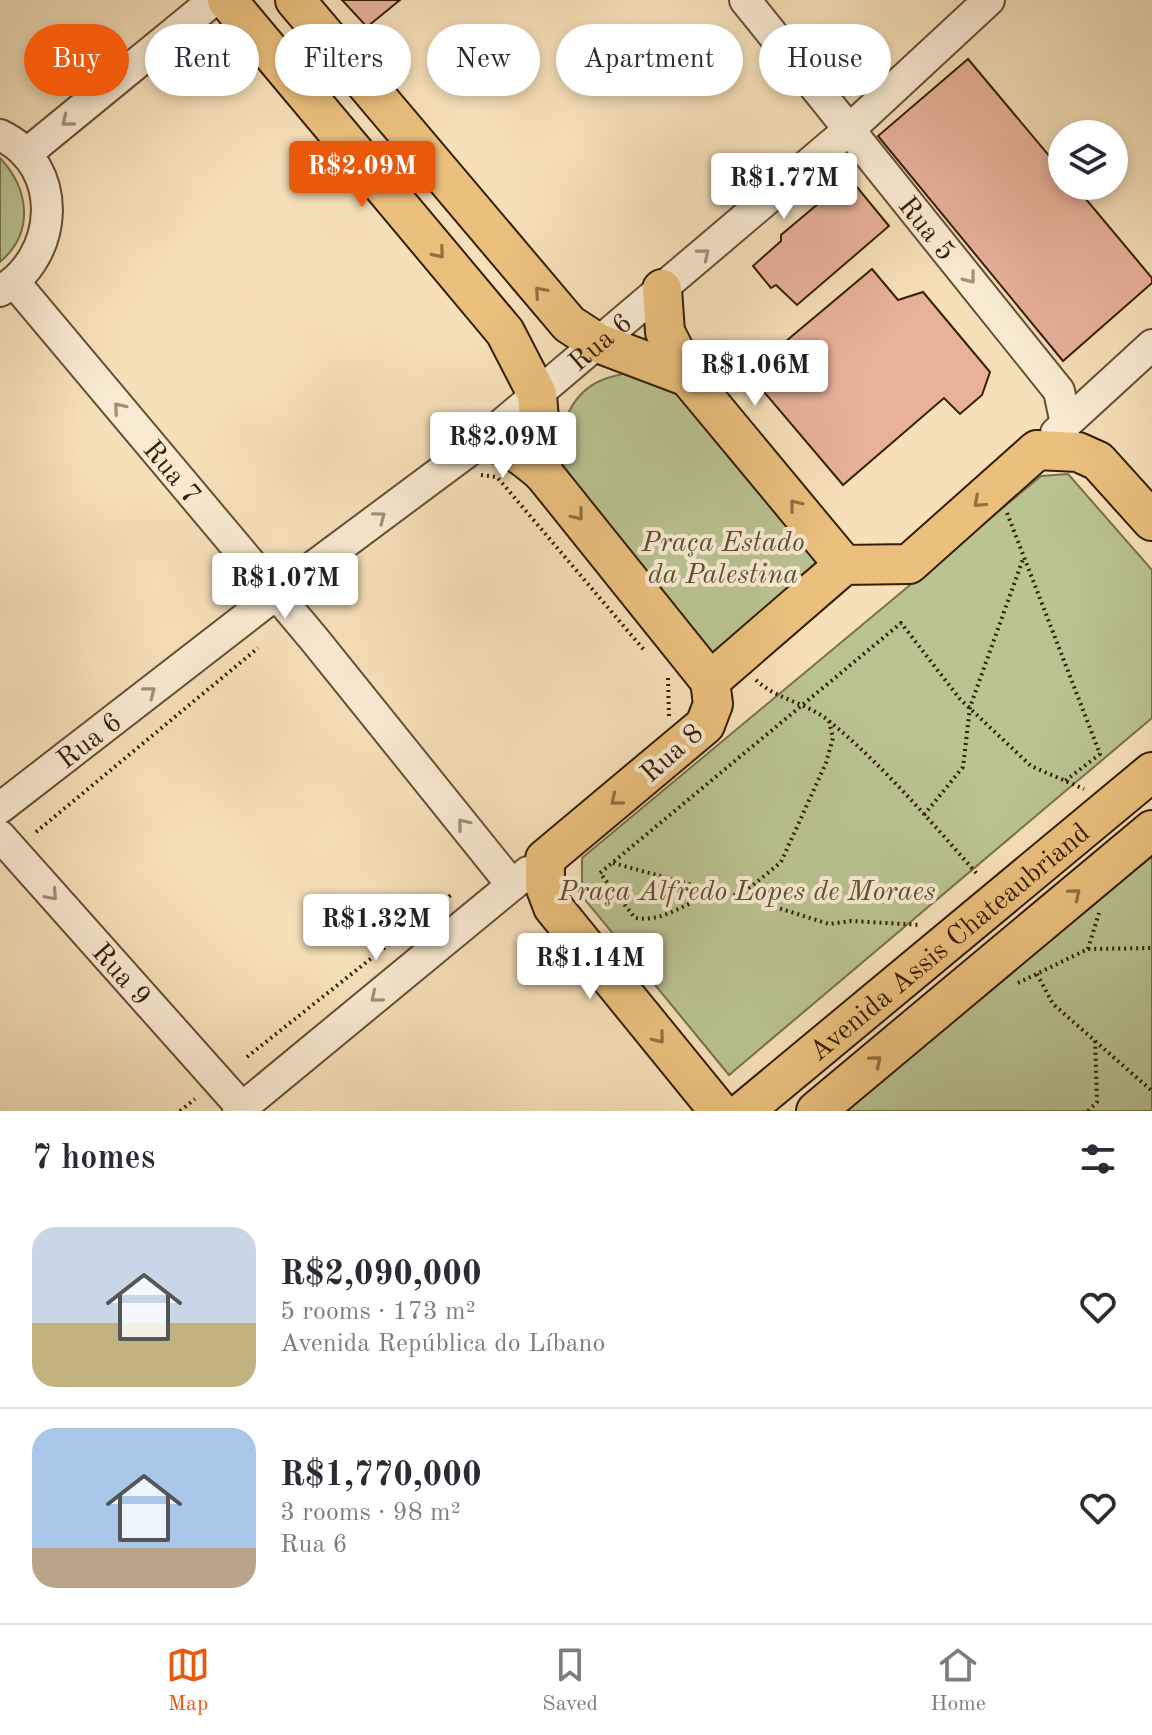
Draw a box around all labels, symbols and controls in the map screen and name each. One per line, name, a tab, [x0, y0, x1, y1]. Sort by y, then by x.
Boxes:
chip: Buy	[24, 24, 129, 96]
chip: Rent	[145, 24, 259, 96]
chip: Filters	[275, 24, 411, 96]
chip: New	[427, 24, 540, 96]
chip: Apartment	[556, 24, 743, 96]
chip: House	[759, 24, 891, 96]
one-way arrow	[61, 111, 76, 125]
map controls	[1048, 120, 1128, 200]
button: layers	[1048, 120, 1128, 200]
pin: R$2.09M	[288, 141, 436, 209]
pin: R$1.77M	[710, 153, 858, 221]
text: R$2.09M	[307, 154, 417, 180]
text: R$1.77M	[729, 166, 839, 192]
street label: Rua 5	[892, 192, 959, 267]
one-way arrow	[429, 244, 444, 258]
one-way arrow	[694, 249, 709, 264]
one-way arrow	[961, 269, 975, 284]
one-way arrow	[535, 287, 550, 301]
street label: Rua 6	[565, 309, 638, 378]
pin: R$1.06M	[681, 340, 829, 408]
text: R$1.06M	[700, 353, 810, 379]
one-way arrow	[114, 403, 129, 417]
pin: R$2.09M	[429, 412, 577, 480]
text: R$2.09M	[448, 425, 558, 451]
street label: Rua 7	[137, 436, 205, 510]
one-way arrow	[974, 492, 989, 507]
one-way arrow	[790, 500, 805, 515]
one-way arrow	[568, 506, 583, 521]
one-way arrow	[371, 513, 385, 527]
park label: Praça Estado da Palestina	[640, 530, 805, 590]
pin: R$1.07M	[211, 553, 359, 621]
text: R$1.07M	[230, 566, 340, 592]
one-way arrow	[141, 687, 156, 701]
street label: Rua 6	[53, 708, 128, 775]
street label: Rua 8	[637, 719, 709, 789]
one-way arrow	[611, 790, 625, 805]
one-way arrow	[458, 819, 473, 833]
street label: Avenida Assis Chateaubriand	[805, 819, 1096, 1067]
park label: Praça Alfredo Lopes de Moraes	[557, 879, 936, 907]
one-way arrow	[42, 885, 57, 900]
one-way arrow	[1066, 889, 1081, 904]
pin: R$1.32M	[302, 894, 450, 962]
text: R$1.32M	[321, 907, 431, 933]
pin: R$1.14M	[516, 933, 664, 1001]
street label: Rua 9	[85, 939, 155, 1012]
text: R$1.14M	[535, 946, 645, 972]
one-way arrow	[371, 987, 385, 1002]
one-way arrow	[649, 1029, 664, 1043]
one-way arrow	[867, 1056, 882, 1071]
icon: filters	[1076, 1137, 1120, 1181]
text: 7 homes	[32, 1142, 155, 1176]
text: R$2,090,000	[280, 1258, 482, 1292]
icon: home	[96, 1259, 192, 1355]
icon: heart	[1076, 1285, 1120, 1329]
text: 5 rooms · 173 m²	[280, 1299, 476, 1325]
text: Avenida República do Líbano	[280, 1331, 605, 1357]
text: R$1,770,000	[280, 1459, 482, 1493]
icon: home	[96, 1460, 192, 1556]
icon: heart	[1076, 1486, 1120, 1530]
text: 3 rooms · 98 m²	[280, 1500, 461, 1526]
text: Rua 6	[280, 1532, 348, 1558]
tab: Map	[166, 1643, 210, 1718]
tab: Saved	[542, 1643, 598, 1718]
tab: Home	[930, 1643, 986, 1718]

